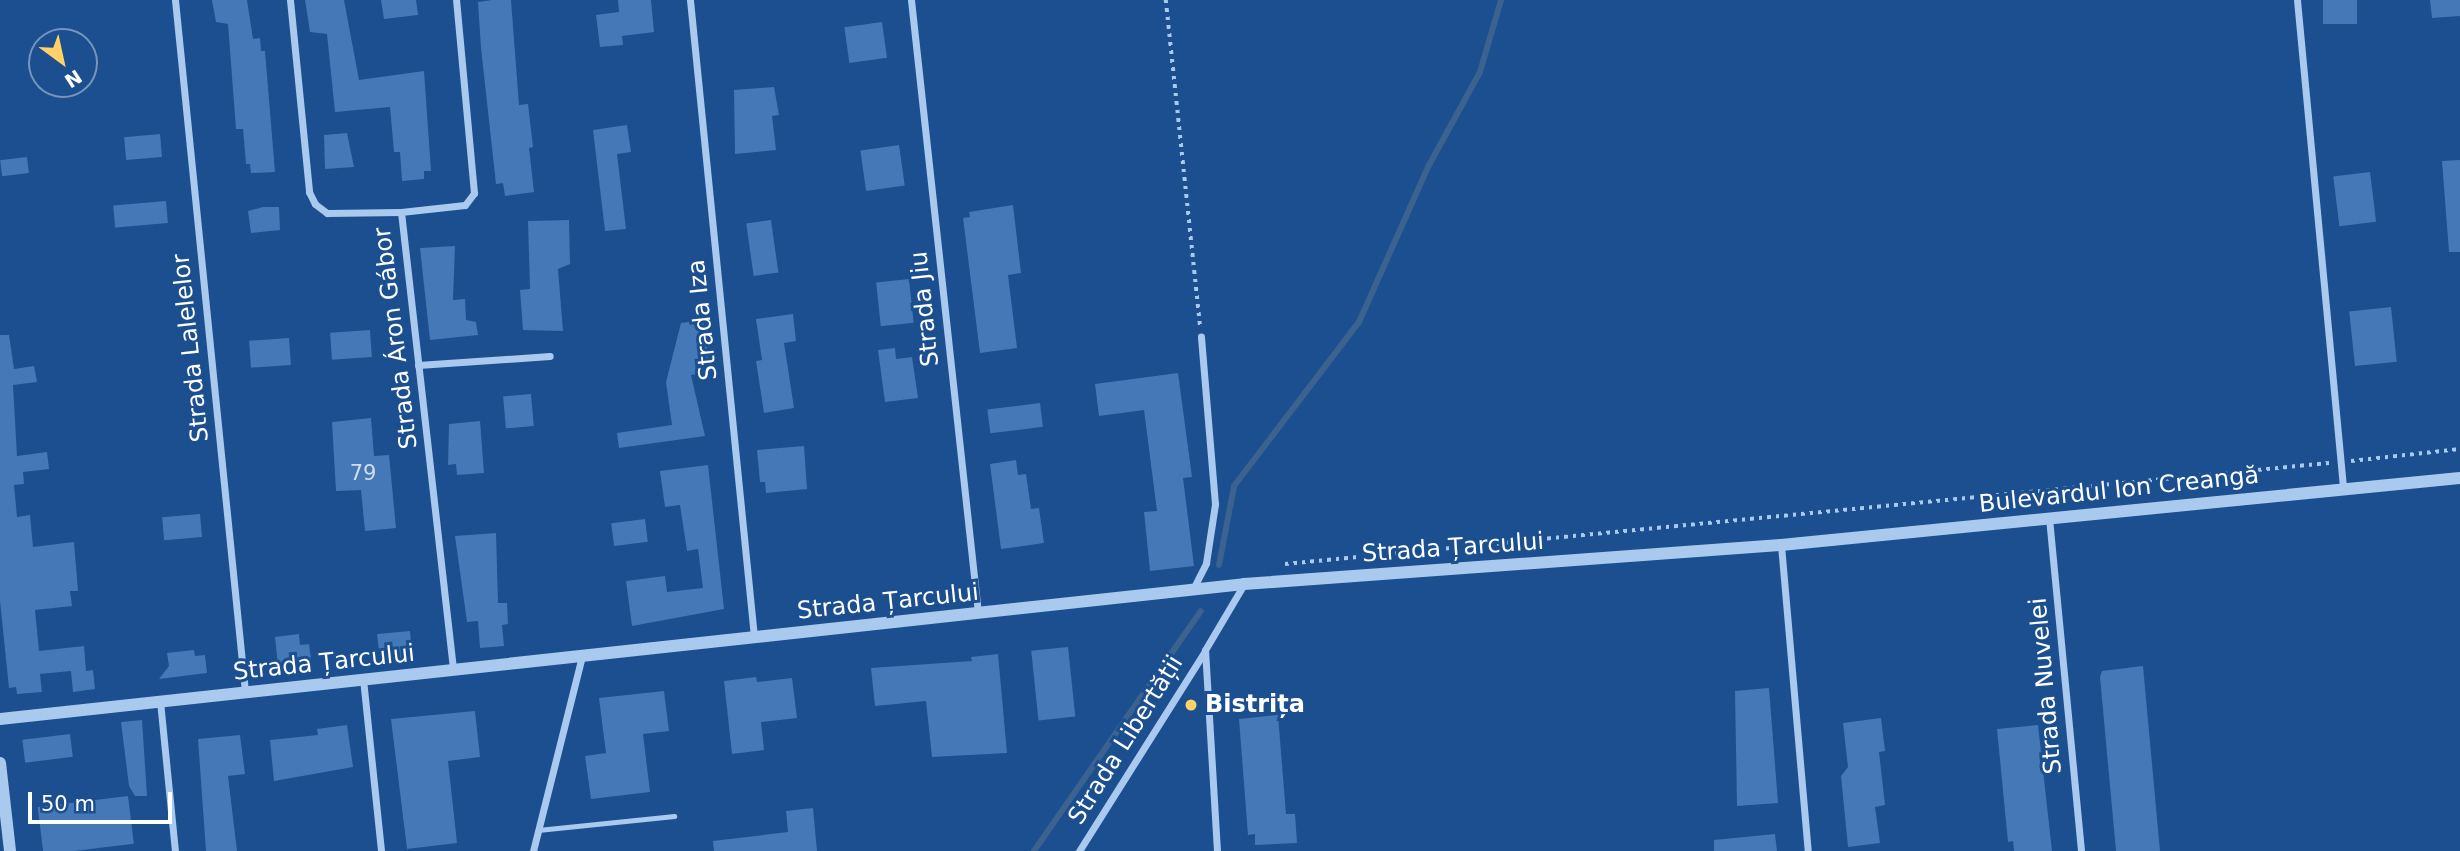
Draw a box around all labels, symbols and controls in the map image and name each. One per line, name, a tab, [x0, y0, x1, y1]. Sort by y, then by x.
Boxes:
north arrow	[28, 28, 98, 98]
text: N	[61, 65, 86, 92]
street label: Strada Áron Gábor	[368, 225, 424, 451]
street label: Strada Jiu	[905, 250, 945, 368]
street label: Strada Lalelelor	[167, 253, 215, 443]
street label: Strada Iza	[682, 258, 724, 382]
house number: 79	[350, 460, 376, 486]
street label: Bulevardul Ion Creangă	[1978, 461, 2260, 519]
street label: Strada Țarcului	[1361, 527, 1545, 569]
street label: Strada Țarcului	[796, 578, 980, 626]
street label: Strada Nuvelei	[2024, 597, 2068, 775]
street label: Strada Țarcului	[232, 639, 416, 687]
street label: Strada Libertății	[1063, 650, 1189, 830]
place label: Bistrița	[1205, 691, 1305, 719]
marker: Bistrița	[1183, 697, 1199, 713]
scale bar	[32, 778, 175, 822]
text: 50 m	[41, 792, 95, 816]

